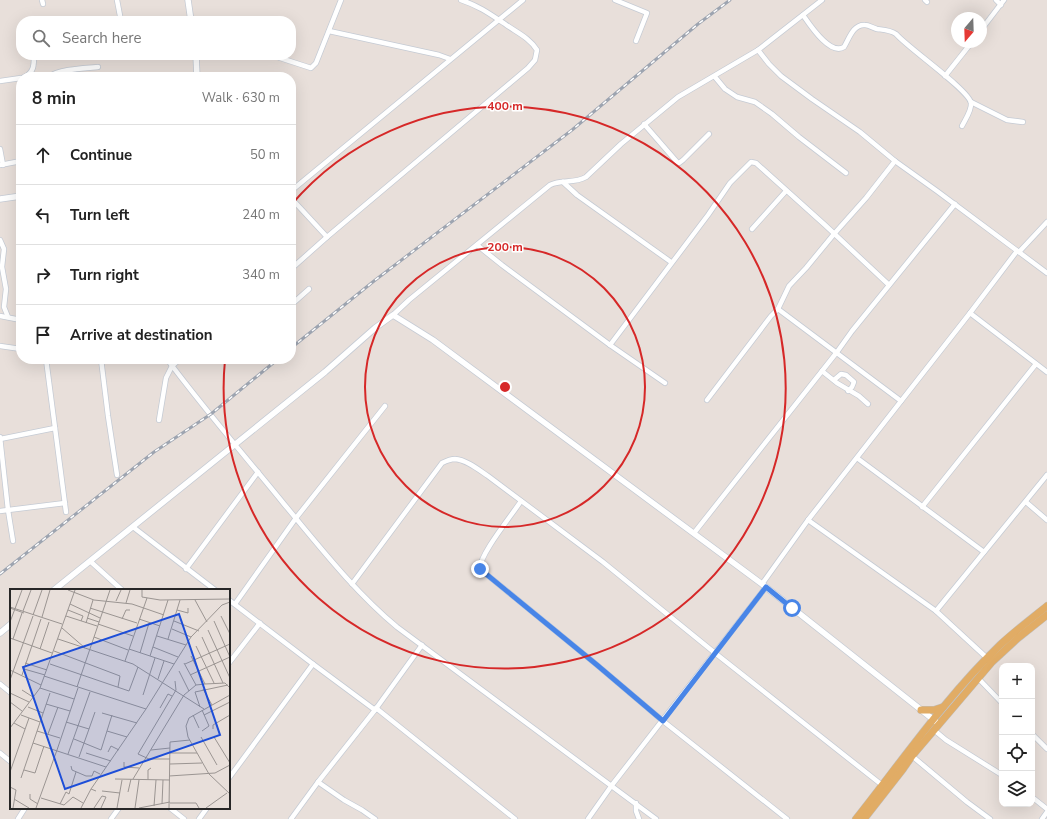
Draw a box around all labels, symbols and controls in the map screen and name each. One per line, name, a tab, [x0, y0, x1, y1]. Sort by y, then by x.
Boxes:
north arrow	[951, 12, 987, 48]
search box	[16, 16, 296, 60]
icon: search	[30, 27, 52, 49]
text: Search here	[62, 28, 142, 48]
text: 8 min	[32, 87, 76, 110]
text: Walk · 630 m	[202, 89, 280, 107]
text: 400 m	[487, 98, 523, 114]
icon: ahead	[32, 144, 54, 166]
text: Continue	[70, 145, 132, 165]
text: 50 m	[250, 146, 280, 164]
icon: left	[32, 204, 54, 226]
text: Turn left	[70, 205, 129, 225]
text: 240 m	[242, 206, 280, 224]
text: 200 m	[487, 239, 523, 255]
icon: right	[32, 264, 54, 286]
text: Turn right	[70, 265, 139, 285]
text: 340 m	[242, 266, 280, 284]
icon: arrive	[32, 324, 54, 346]
text: Arrive at destination	[70, 325, 213, 345]
centre of rings	[498, 380, 512, 394]
route end	[471, 560, 489, 578]
inset map	[10, 589, 230, 809]
route start	[783, 599, 801, 617]
map controls	[999, 663, 1035, 807]
button: +	[999, 663, 1035, 699]
button: −	[999, 699, 1035, 735]
button: locate	[999, 735, 1035, 771]
button: layers	[999, 771, 1035, 807]

